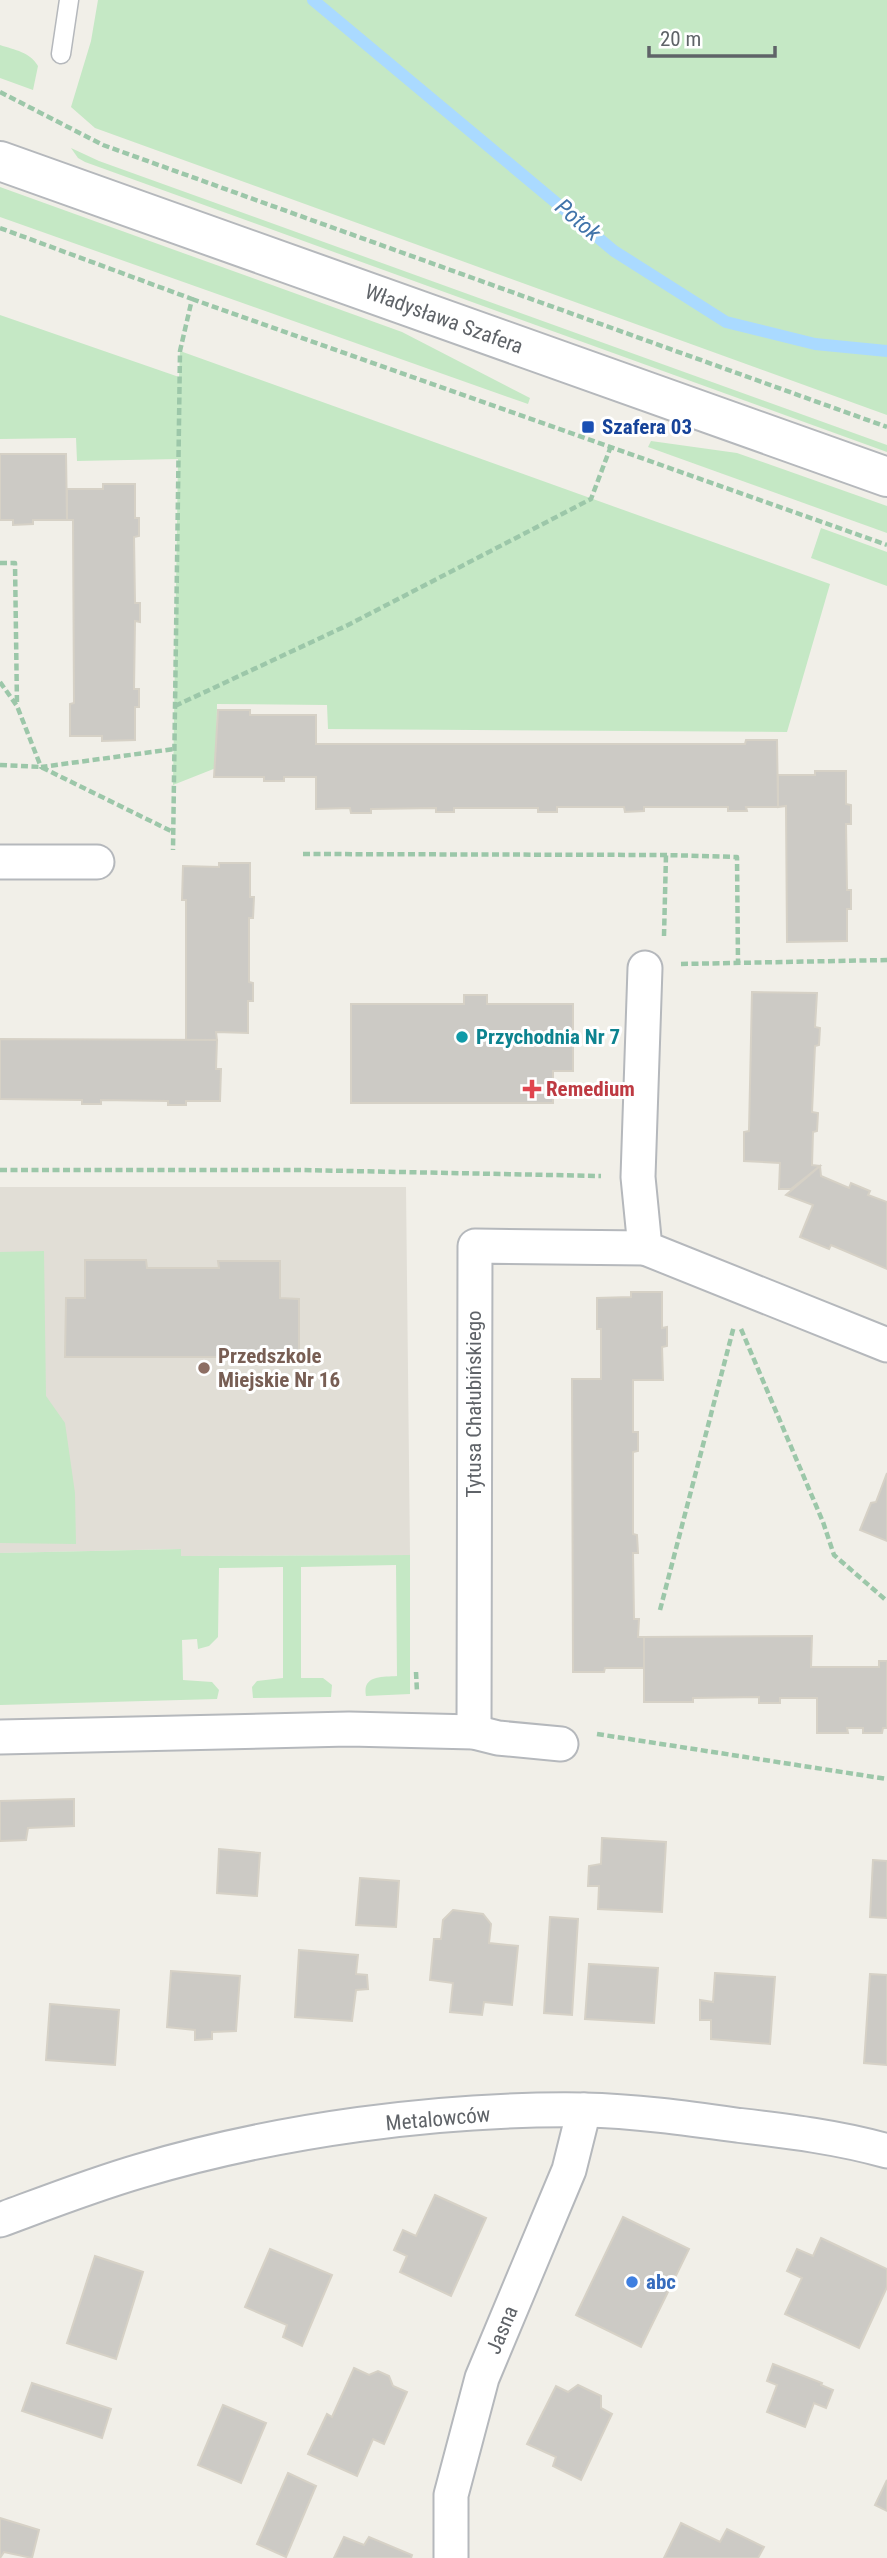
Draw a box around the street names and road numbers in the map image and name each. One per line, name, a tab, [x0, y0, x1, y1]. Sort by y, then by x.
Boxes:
street label: Władysława Szafera	[362, 279, 526, 359]
street label: Tytusa Chałubińskiego	[462, 1310, 486, 1498]
street label: Metalowców	[385, 2102, 492, 2136]
street label: Jasna	[481, 2302, 523, 2358]

